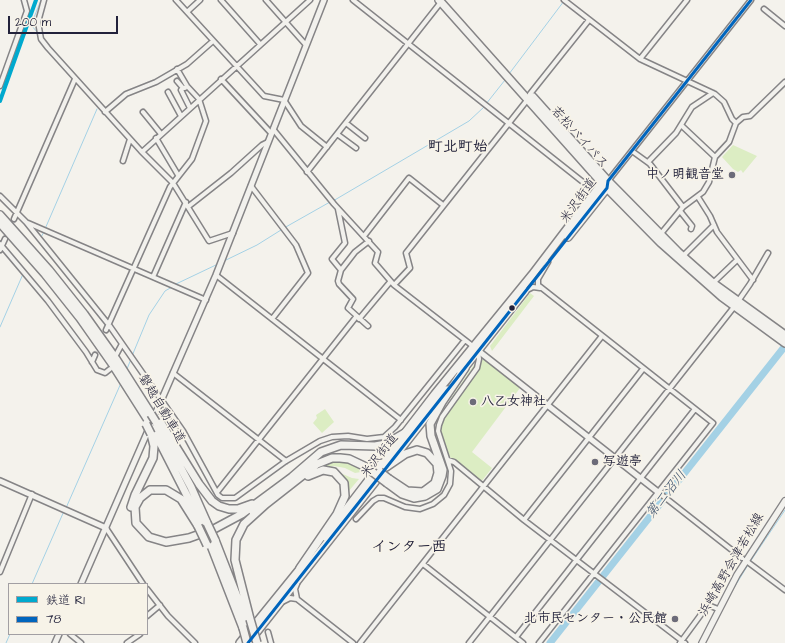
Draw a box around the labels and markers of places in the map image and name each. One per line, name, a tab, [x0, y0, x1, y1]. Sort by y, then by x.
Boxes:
place label: 中ノ明観音堂	[646, 167, 724, 183]
marker: 中ノ明観音堂	[727, 170, 737, 180]
unlabelled marker	[507, 303, 517, 313]
place label: 八乙女神社	[481, 394, 546, 410]
marker: 八乙女神社	[468, 397, 478, 407]
place label: 写遊亭	[603, 454, 642, 470]
marker: 写遊亭	[590, 457, 600, 467]
place label: 北市民センター・公民館	[524, 611, 667, 627]
marker: 北市民センター・公民館	[670, 614, 680, 624]

